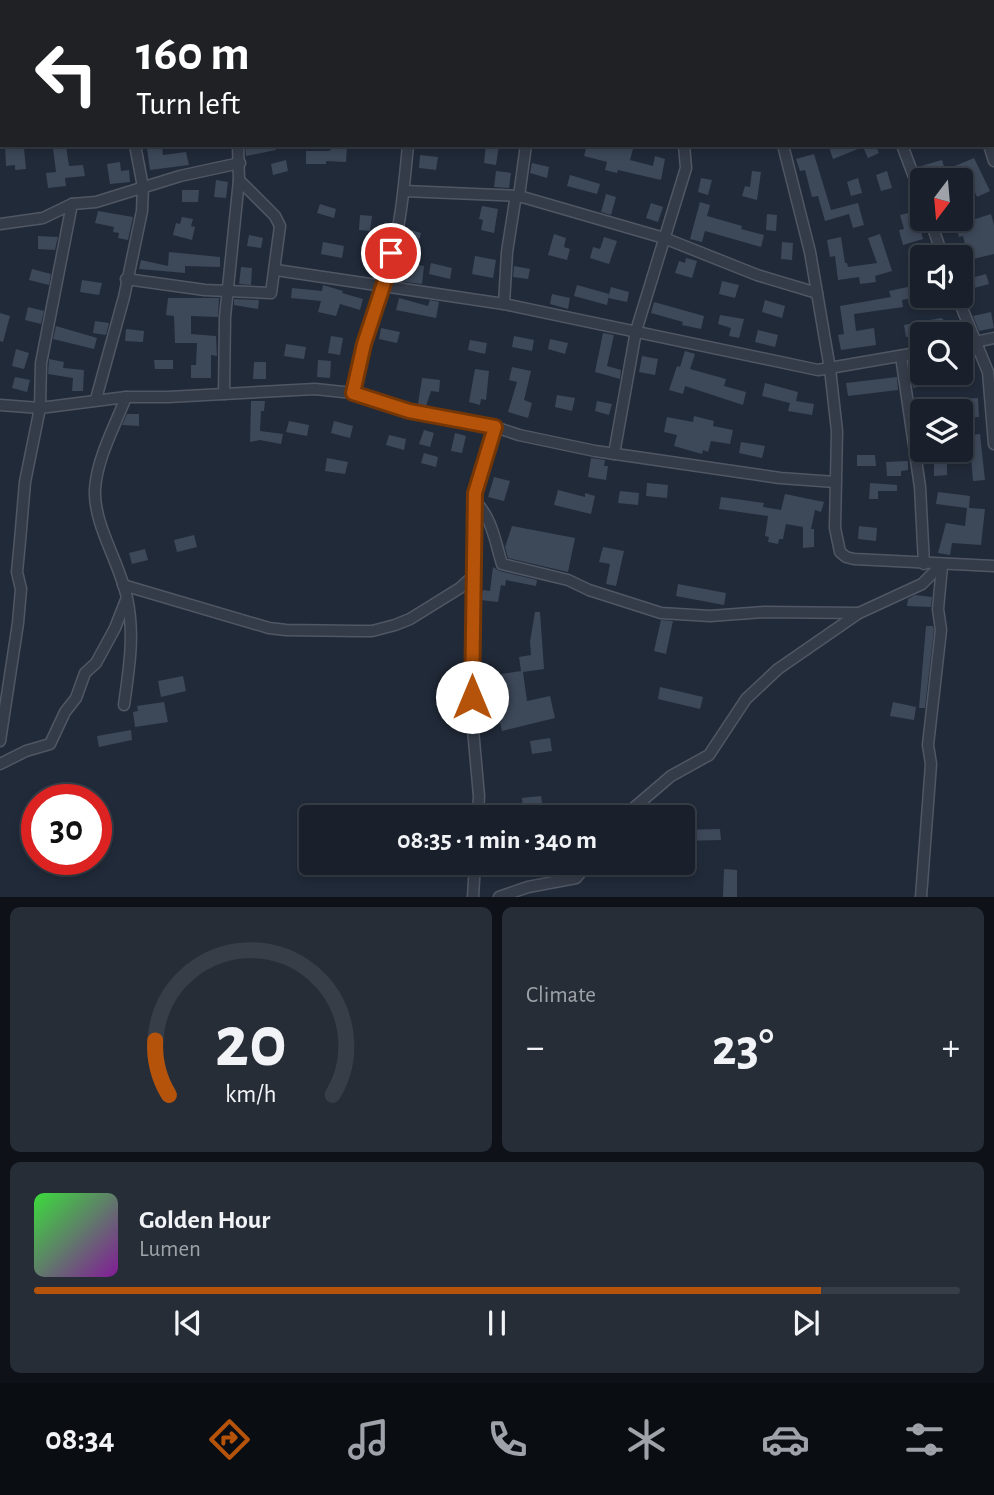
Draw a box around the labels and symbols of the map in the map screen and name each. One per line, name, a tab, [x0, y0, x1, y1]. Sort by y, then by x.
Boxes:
north arrow	[910, 168, 973, 231]
pin	[361, 223, 421, 283]
position arrow	[435, 660, 509, 734]
speed limit sign: 30	[21, 784, 112, 875]

